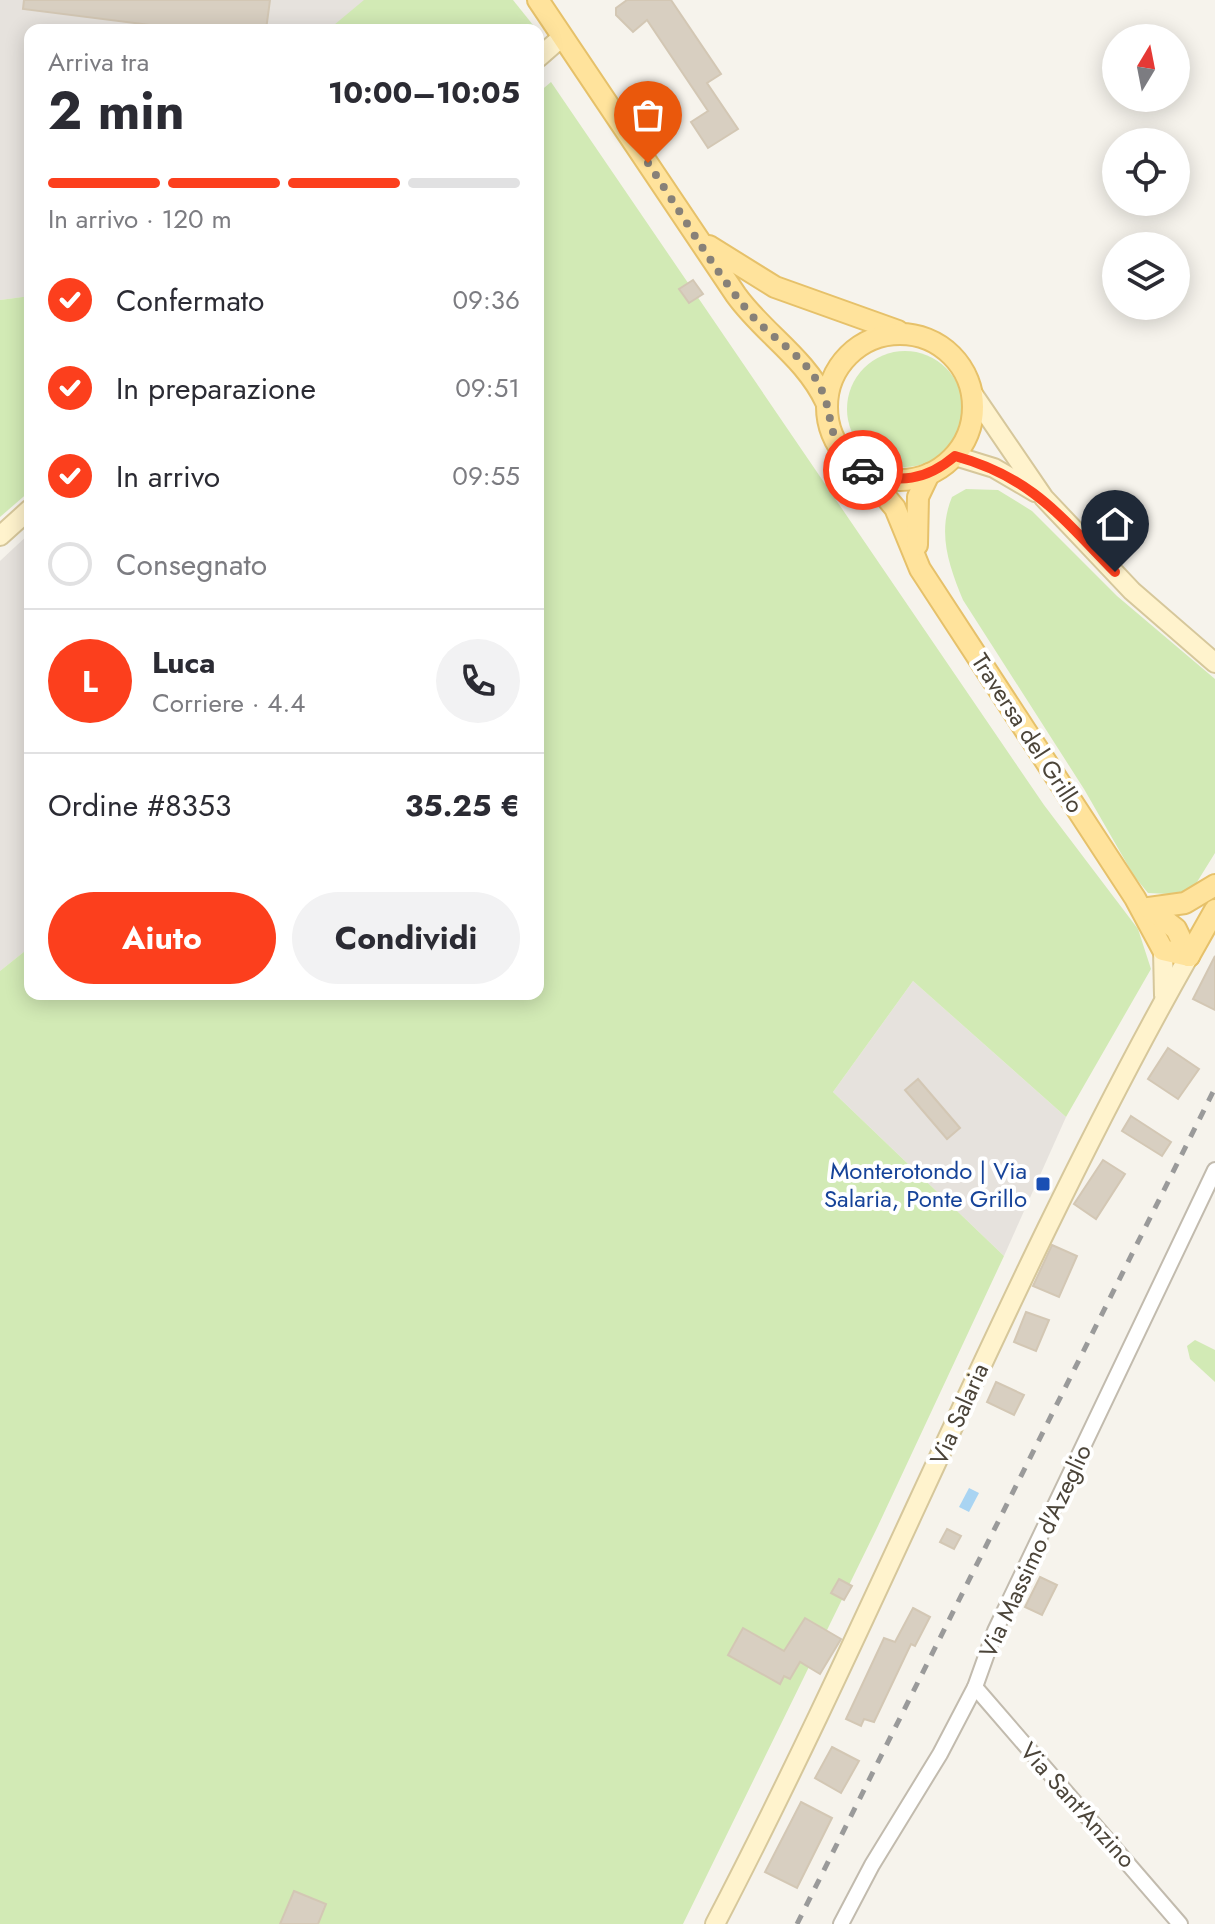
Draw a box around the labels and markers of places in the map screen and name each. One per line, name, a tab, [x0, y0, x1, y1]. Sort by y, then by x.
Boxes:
pin	[614, 81, 682, 163]
pin	[1081, 490, 1149, 572]
place label: Monterotondo | Via Salaria, Ponte Grillo	[824, 1153, 1027, 1216]
marker: Monterotondo | Via Salaria, Ponte Grillo	[1034, 1175, 1052, 1193]

